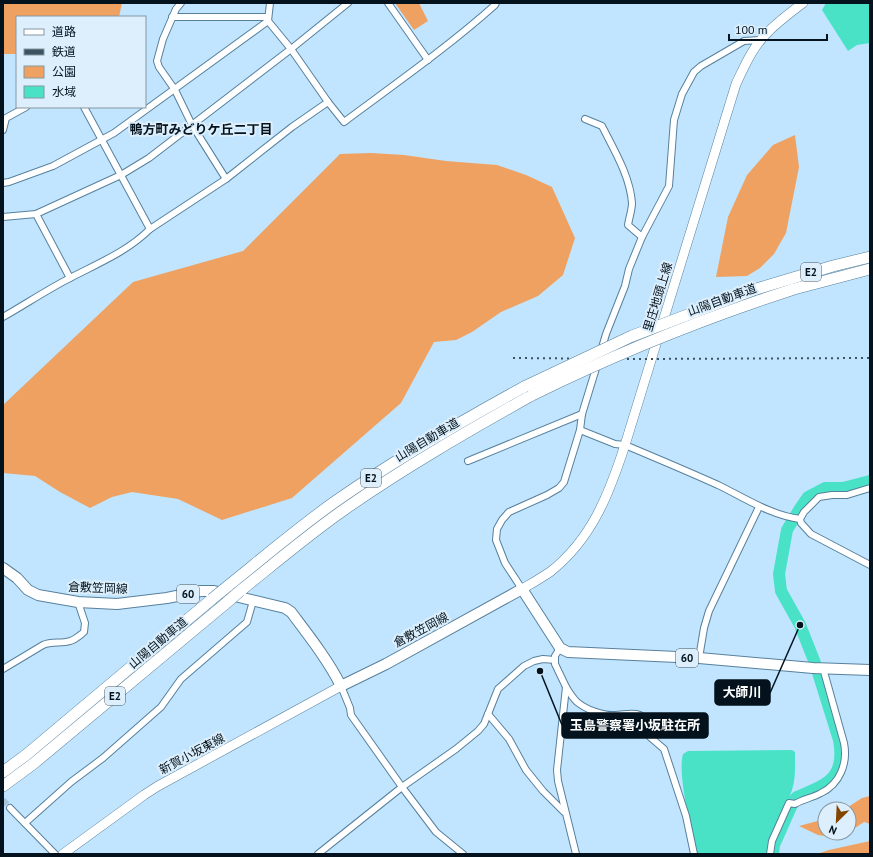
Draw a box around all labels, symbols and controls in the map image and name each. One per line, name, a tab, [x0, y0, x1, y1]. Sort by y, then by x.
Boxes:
legend	[16, 16, 146, 108]
scale bar	[729, 16, 827, 42]
text: 100 m	[735, 22, 768, 37]
text: 道路	[52, 24, 76, 39]
text: 鉄道	[52, 44, 76, 59]
text: 公園	[52, 64, 76, 79]
text: 水域	[52, 84, 76, 99]
district label: 鴨方町みどりケ丘二丁目	[129, 121, 273, 138]
street label: 里庄地頭上線	[640, 260, 675, 333]
road number: E2	[801, 263, 821, 281]
street label: 山陽自動車道	[685, 280, 758, 319]
street label: 山陽自動車道	[392, 415, 461, 465]
road number: E2	[361, 469, 381, 487]
street label: 倉敷笠岡線	[68, 579, 128, 596]
road number: 60	[177, 585, 199, 603]
street label: 倉敷笠岡線	[391, 609, 451, 650]
street label: 山陽自動車道	[125, 614, 190, 672]
road number: 60	[676, 649, 698, 667]
callout: 大師川	[715, 680, 770, 705]
text: 大師川	[722, 684, 762, 701]
road number: E2	[105, 687, 125, 705]
callout: 玉島警察署小坂駐在所	[562, 713, 708, 738]
text: 玉島警察署小坂駐在所	[570, 717, 700, 734]
street label: 新賀小坂東線	[156, 730, 227, 777]
north arrow	[817, 801, 857, 841]
text: N	[827, 822, 839, 838]

